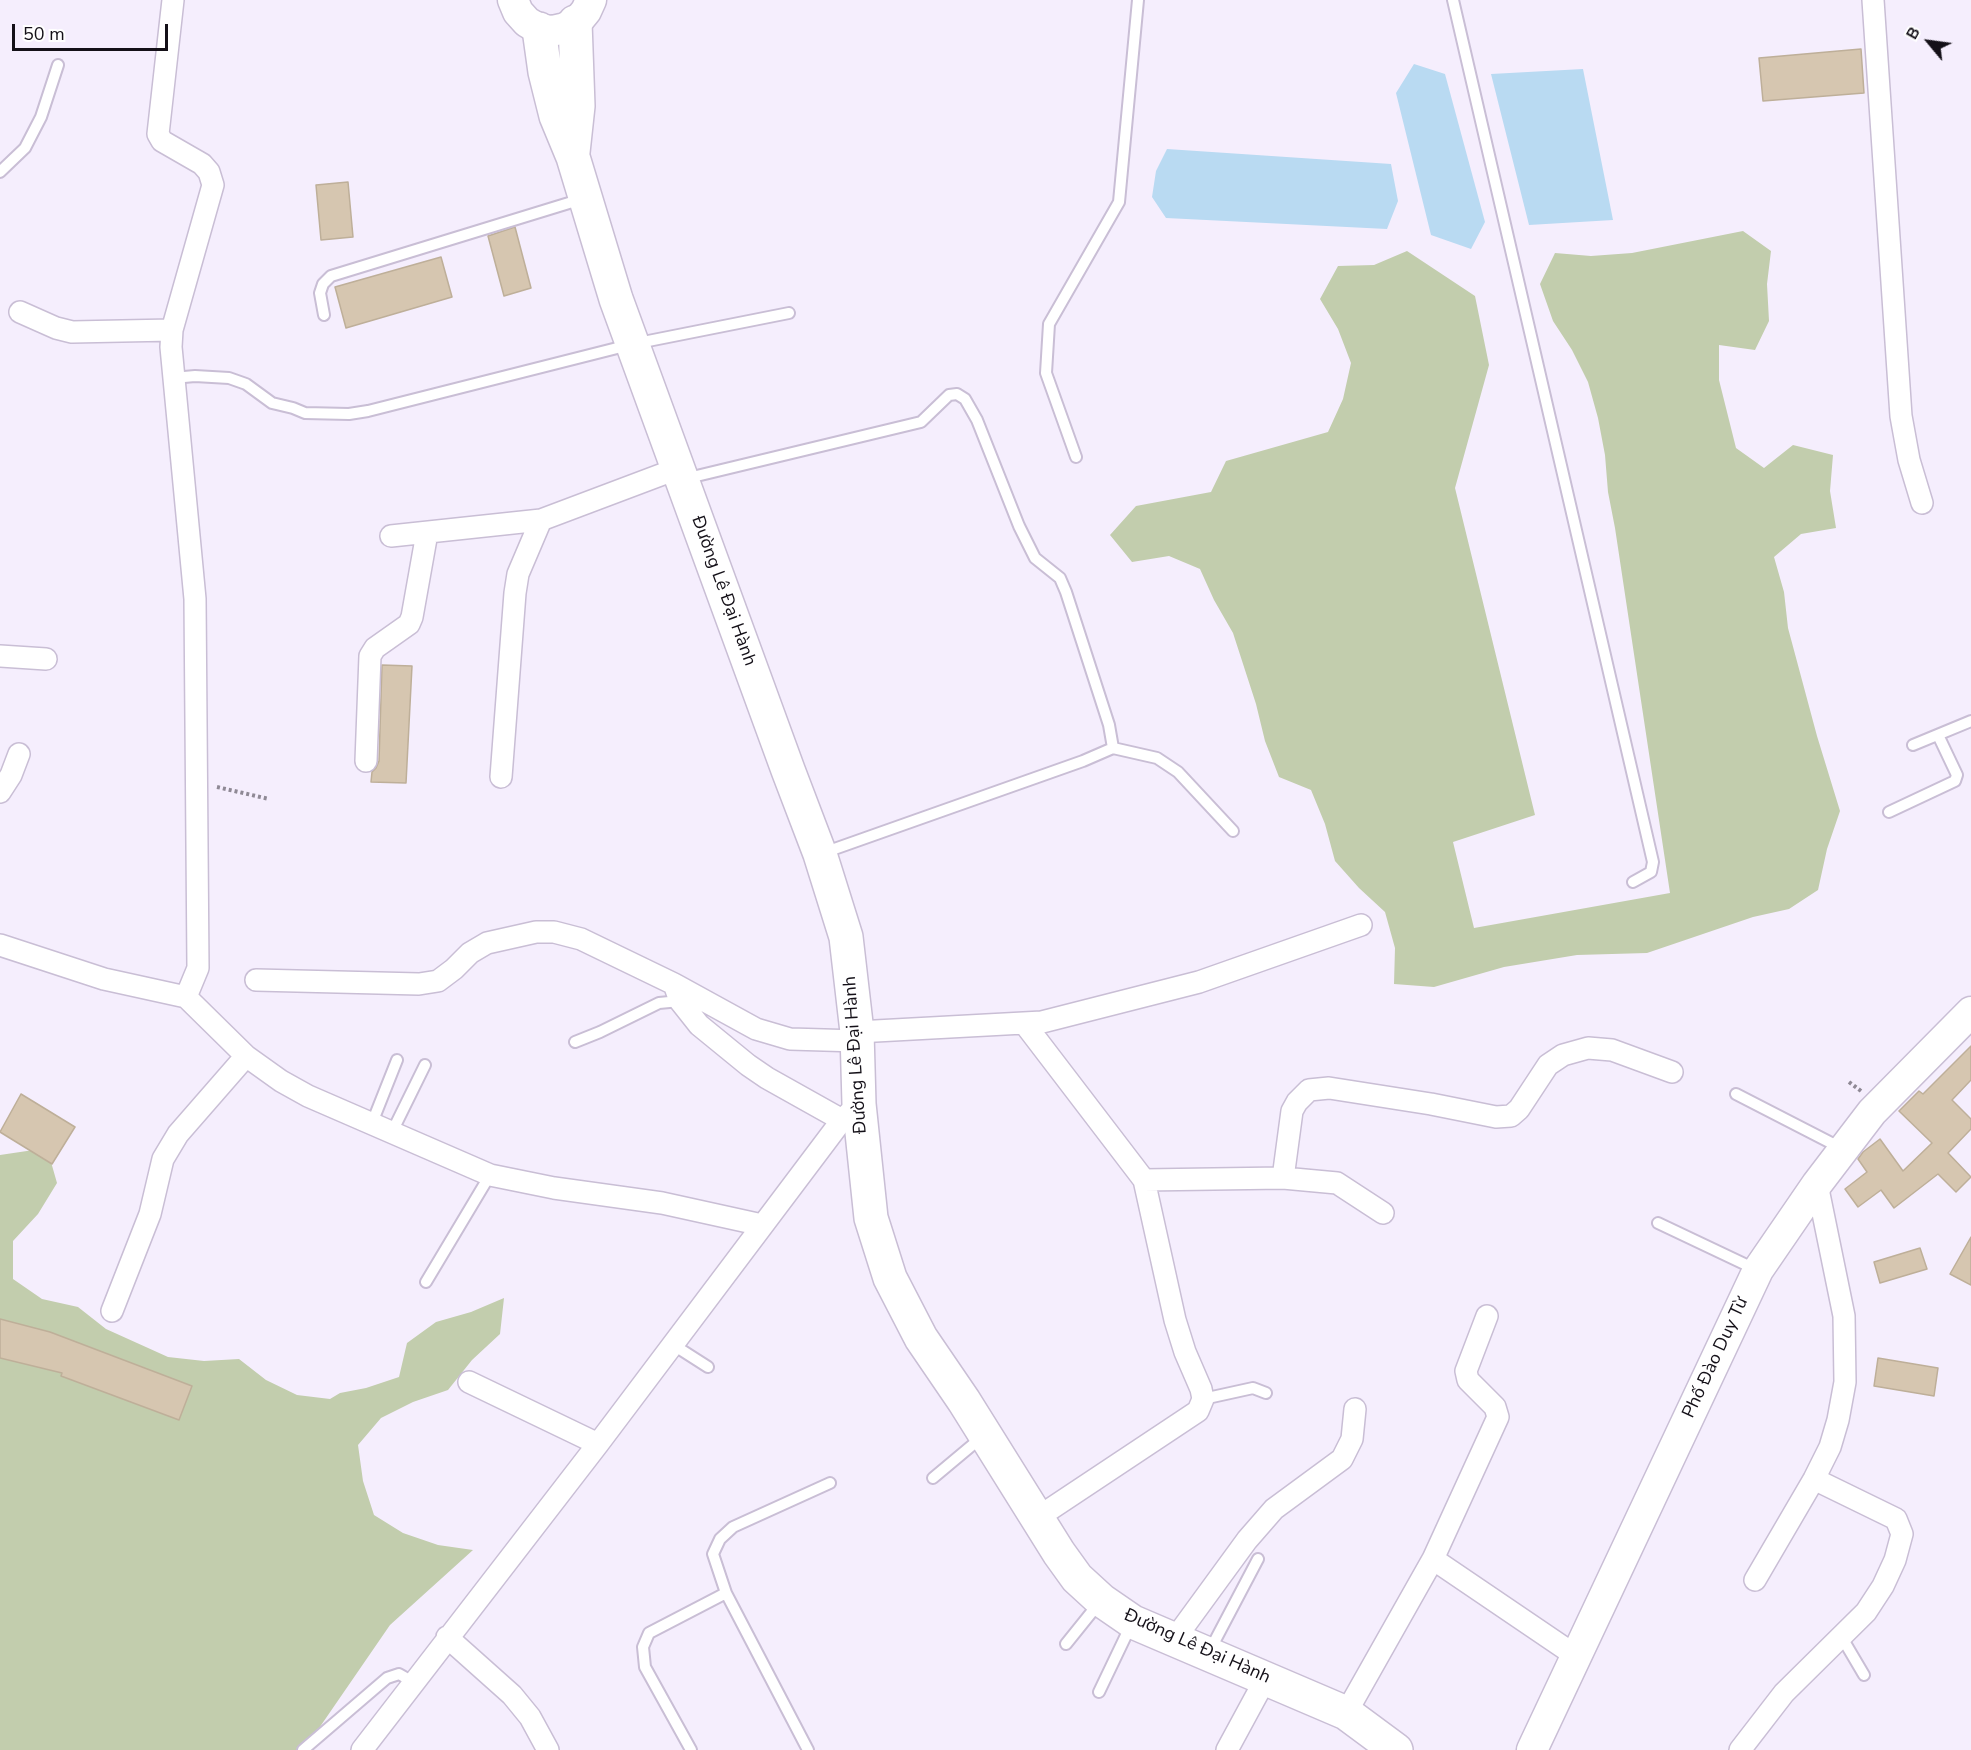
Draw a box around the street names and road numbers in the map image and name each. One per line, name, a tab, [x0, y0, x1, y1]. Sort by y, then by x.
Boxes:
street label: Đường Lê Đại Hành	[686, 513, 760, 669]
street label: Đường Lê Đại Hành	[840, 975, 872, 1135]
street label: Phố Đào Duy Từ	[1679, 1294, 1753, 1422]
street label: Đường Lê Đại Hành	[1120, 1605, 1274, 1689]

